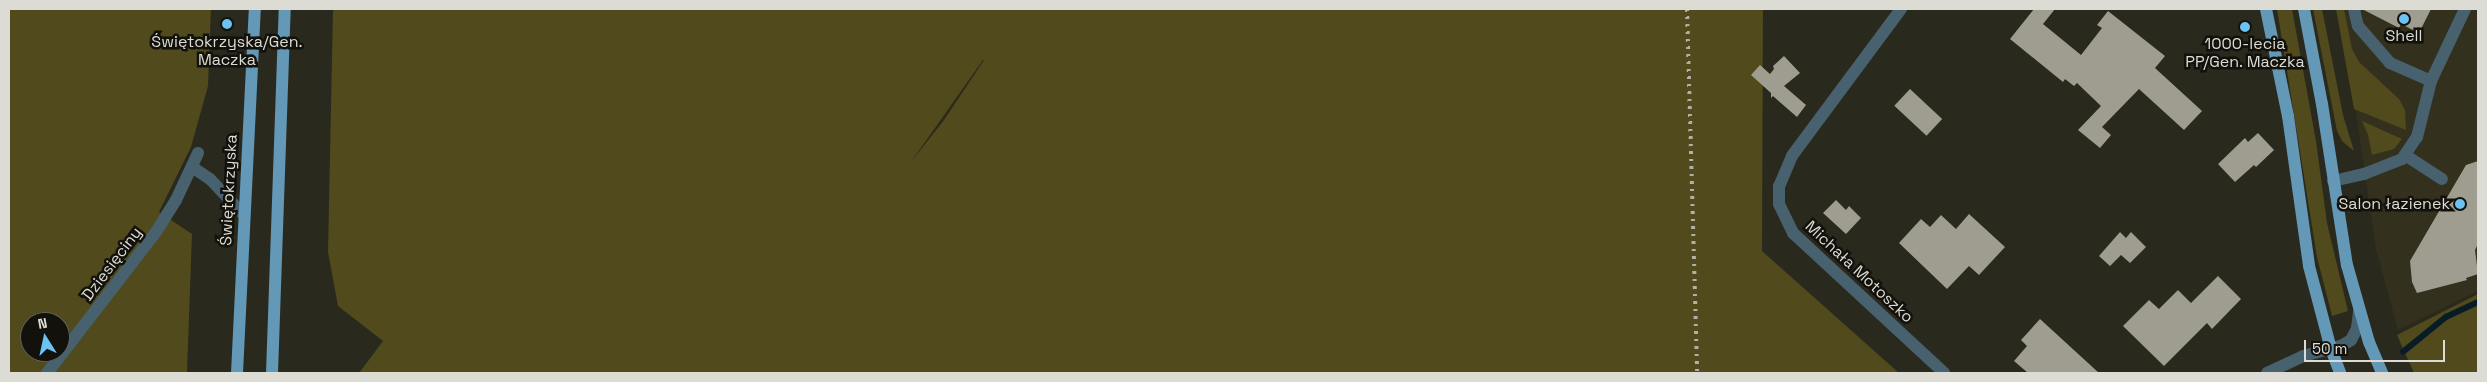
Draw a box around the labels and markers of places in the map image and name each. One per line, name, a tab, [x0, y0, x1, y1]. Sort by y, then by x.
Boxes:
marker: Shell	[2398, 13, 2410, 25]
marker: Świętokrzyska/Gen. Maczka	[221, 18, 233, 30]
marker: 1000-lecia PP/Gen. Maczka	[2239, 21, 2251, 33]
place label: Shell	[2386, 26, 2422, 46]
place label: Świętokrzyska/Gen. Maczka	[151, 32, 303, 70]
place label: 1000-lecia PP/Gen. Maczka	[2185, 34, 2305, 72]
place label: Salon łazienek	[2339, 194, 2450, 214]
marker: Salon łazienek	[2454, 198, 2466, 210]

